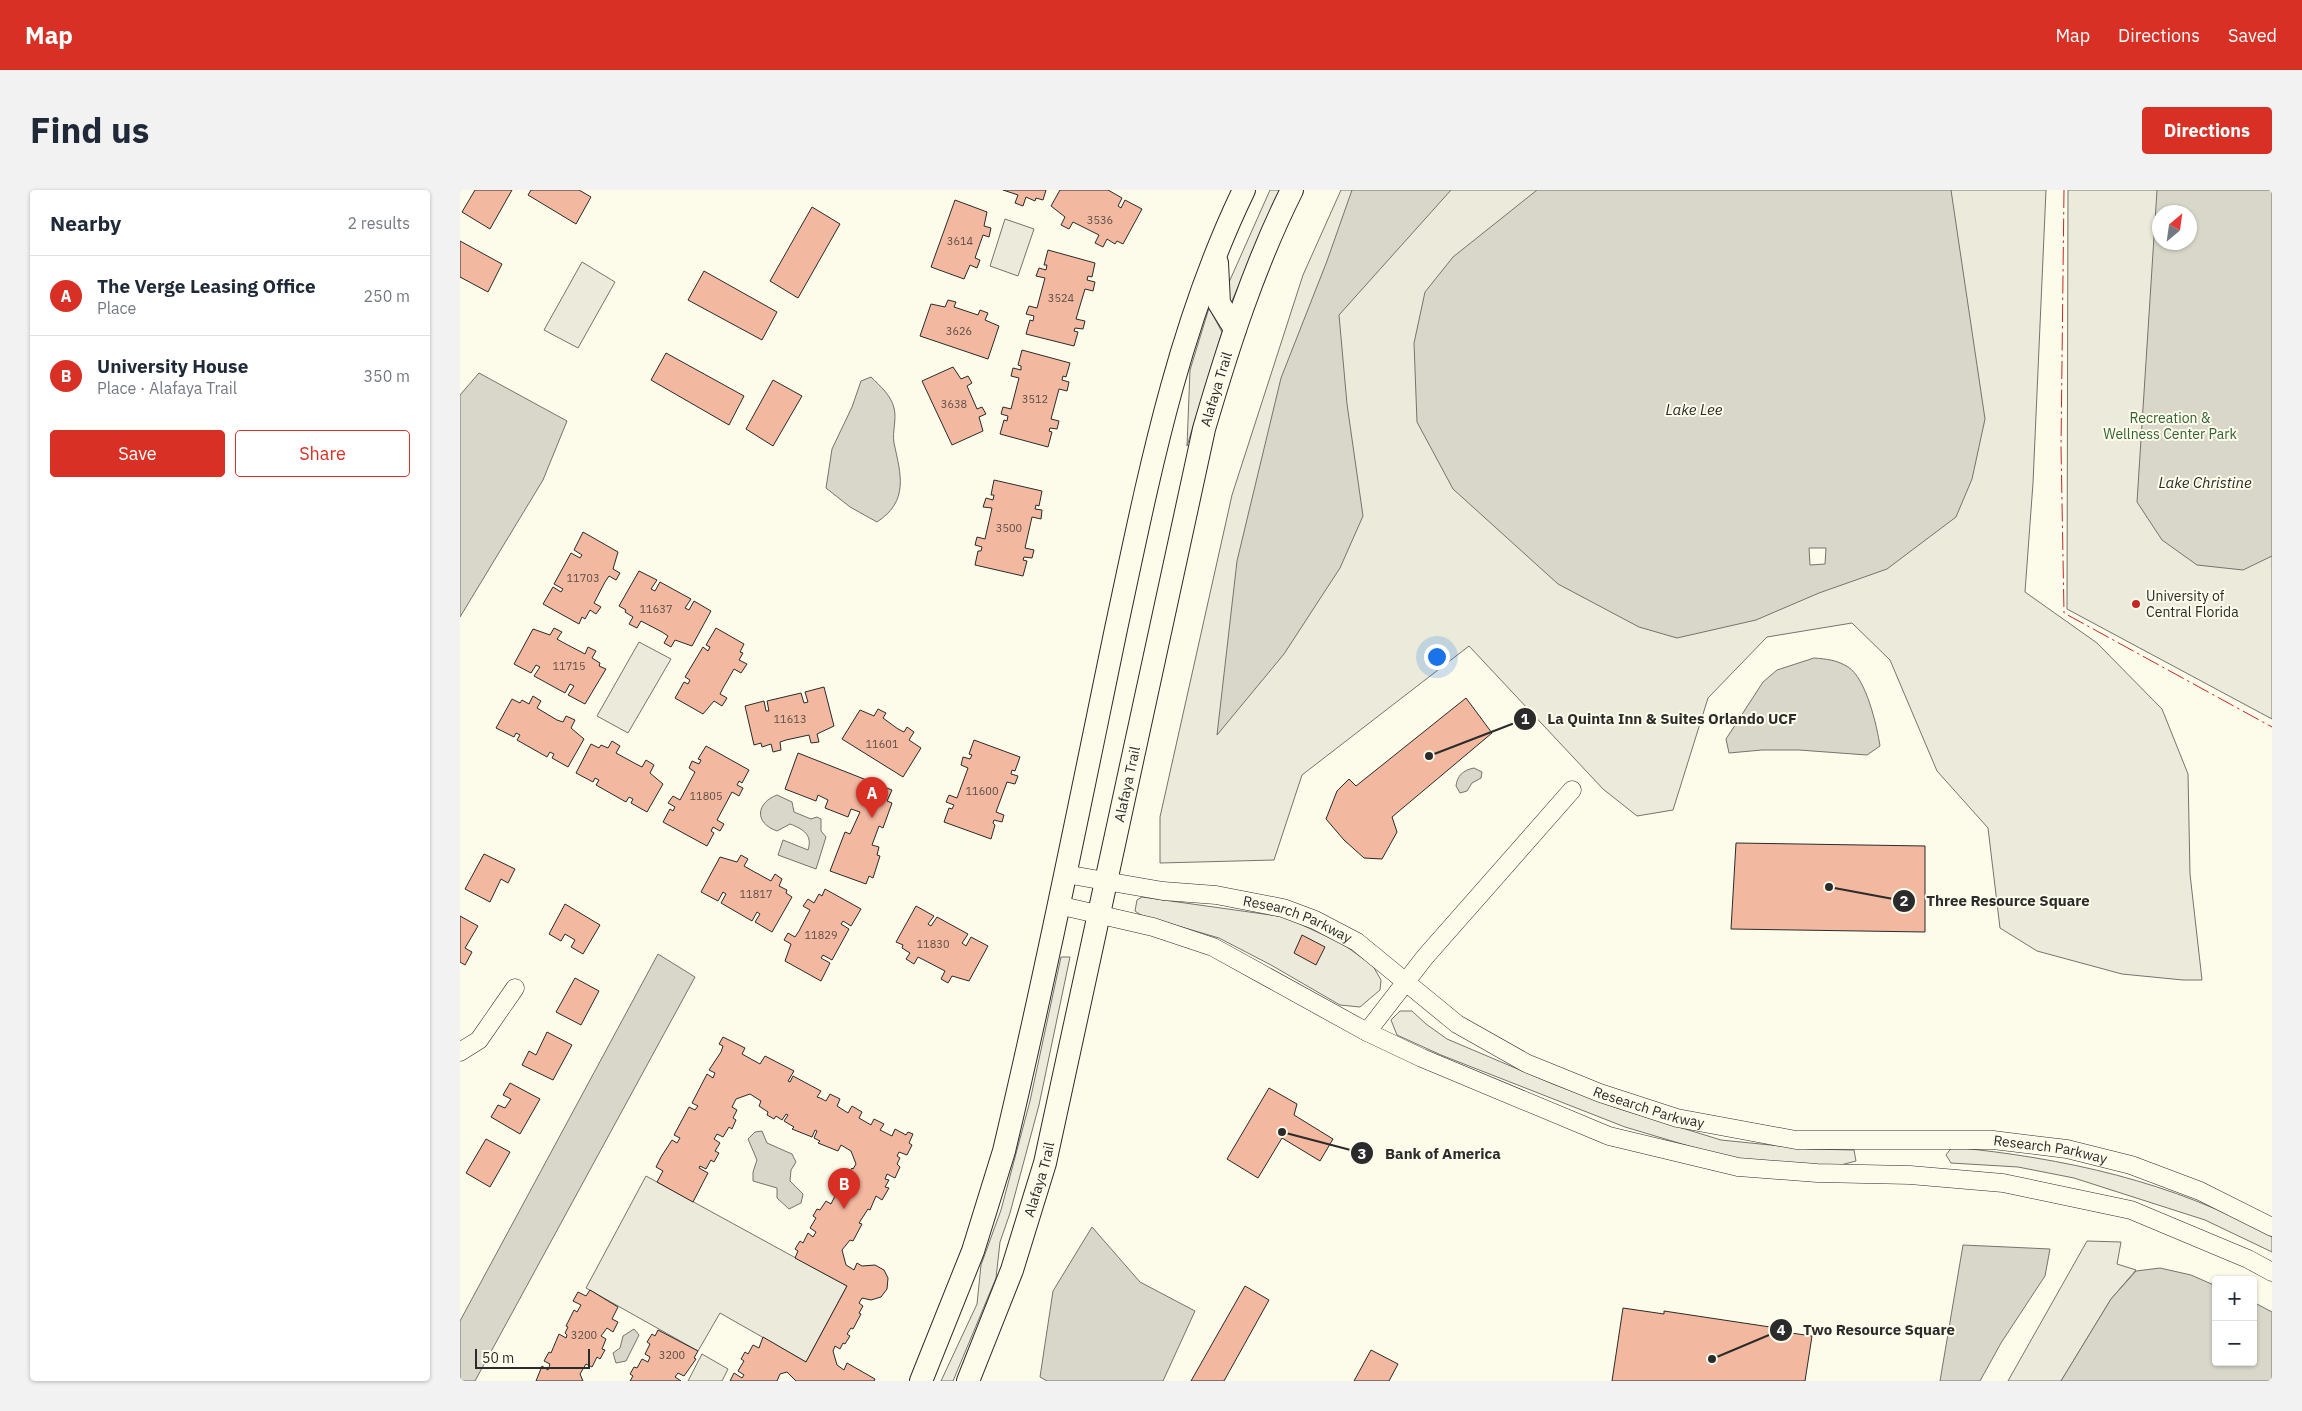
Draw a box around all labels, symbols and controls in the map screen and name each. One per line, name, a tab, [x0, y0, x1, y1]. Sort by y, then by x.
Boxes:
text: Map	[25, 19, 73, 51]
text: Map	[2055, 24, 2090, 47]
text: Directions	[2118, 24, 2200, 47]
text: Saved	[2228, 24, 2277, 47]
text: Find us	[30, 107, 149, 153]
button: Directions	[2142, 107, 2272, 154]
north arrow	[2152, 205, 2197, 250]
text: Nearby	[50, 209, 121, 237]
text: 2 results	[347, 213, 410, 233]
house number: 3536	[1087, 213, 1113, 227]
house number: 3614	[947, 234, 974, 248]
text: The Verge Leasing Office	[97, 274, 316, 298]
text: A	[61, 286, 71, 306]
text: 250 m	[363, 286, 410, 306]
house number: 3524	[1048, 291, 1075, 305]
text: Place	[97, 298, 136, 318]
house number: 3626	[946, 324, 972, 338]
street label: Alafaya Trail	[1196, 349, 1236, 429]
text: University House	[97, 354, 248, 378]
text: B	[61, 366, 71, 386]
text: 350 m	[363, 366, 410, 386]
text: Place · Alafaya Trail	[97, 378, 237, 398]
house number: 3512	[1022, 392, 1048, 406]
house number: 3638	[941, 397, 967, 411]
water label: Lake Lee	[1666, 400, 1723, 419]
park label: Recreation & Wellness Center Park	[2103, 409, 2237, 443]
button: Save	[50, 430, 225, 477]
button: Share	[235, 430, 410, 477]
water label: Lake Christine	[2158, 473, 2252, 492]
house number: 3500	[996, 521, 1022, 535]
house number: 11703	[567, 571, 600, 585]
place label: University of Central Florida	[2146, 587, 2239, 621]
marker: University of Central Florida	[2130, 598, 2142, 610]
house number: 11637	[640, 602, 673, 616]
your location	[1424, 644, 1450, 670]
house number: 11715	[553, 659, 586, 673]
callout: La Quinta Inn & Suites Orlando UCF	[1512, 704, 1807, 734]
text: 1	[1520, 709, 1530, 728]
text: La Quinta Inn & Suites Orlando UCF	[1547, 709, 1797, 728]
house number: 11613	[774, 712, 807, 726]
house number: 11601	[866, 737, 899, 751]
street label: Alafaya Trail	[1110, 744, 1144, 824]
pin: A	[856, 777, 888, 818]
house number: 11600	[966, 784, 999, 798]
house number: 11805	[690, 789, 723, 803]
callout: Three Resource Square	[1891, 886, 2100, 916]
house number: 11817	[740, 887, 773, 901]
street label: Research Parkway	[1242, 891, 1355, 947]
text: 2	[1899, 891, 1909, 910]
text: Three Resource Square	[1926, 891, 2090, 910]
house number: 11829	[805, 928, 838, 942]
house number: 11830	[917, 937, 950, 951]
street label: Research Parkway	[1591, 1082, 1706, 1132]
street label: Research Parkway	[1992, 1131, 2109, 1168]
callout: Bank of America	[1350, 1138, 1511, 1168]
street label: Alafaya Trail	[1020, 1140, 1058, 1219]
text: 3	[1357, 1144, 1367, 1163]
text: Bank of America	[1385, 1144, 1501, 1163]
pin: B	[828, 1168, 860, 1209]
map controls	[2212, 1276, 2257, 1366]
button: +	[2212, 1276, 2257, 1321]
callout: Two Resource Square	[1768, 1315, 1965, 1345]
text: 4	[1776, 1320, 1786, 1339]
text: Two Resource Square	[1803, 1320, 1955, 1339]
button: −	[2212, 1321, 2257, 1366]
house number: 3200	[571, 1328, 597, 1342]
scale bar	[475, 1346, 590, 1369]
house number: 3200	[659, 1348, 685, 1362]
text: 50 m	[482, 1349, 514, 1367]

